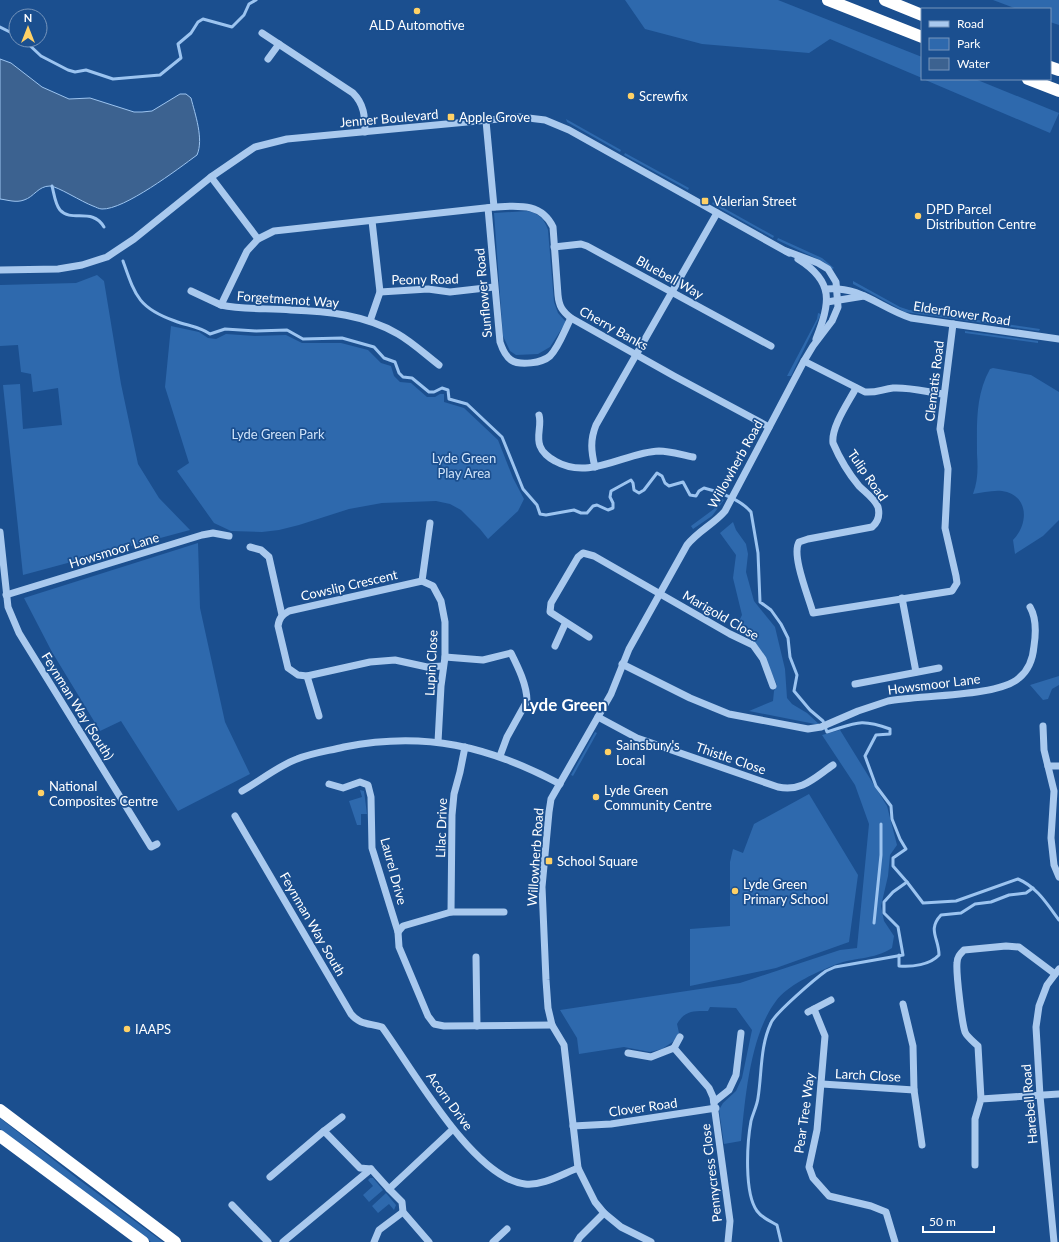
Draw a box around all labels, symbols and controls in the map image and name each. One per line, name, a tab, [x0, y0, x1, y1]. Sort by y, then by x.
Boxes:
marker: ALD Automotive	[412, 6, 422, 16]
north arrow	[8, 8, 48, 48]
legend	[921, 8, 1051, 80]
text: N	[24, 11, 32, 24]
text: Road	[957, 16, 984, 31]
place label: ALD Automotive	[369, 17, 465, 33]
text: Park	[957, 36, 981, 51]
text: Water	[957, 56, 990, 71]
place label: Screwfix	[639, 88, 688, 104]
marker: Screwfix	[626, 91, 636, 101]
street label: Jenner Boulevard	[339, 106, 439, 130]
place label: Apple Grove	[459, 109, 530, 125]
marker: Apple Grove	[446, 112, 456, 122]
place label: Valerian Street	[713, 193, 797, 209]
marker: Valerian Street	[700, 196, 710, 206]
place label: DPD Parcel Distribution Centre	[926, 201, 1036, 232]
marker: DPD Parcel Distribution Centre	[913, 211, 923, 221]
street label: Sunflower Road	[471, 248, 495, 338]
street label: Bluebell Way	[633, 252, 707, 302]
street label: Peony Road	[391, 270, 459, 288]
street label: Forgetmenot Way	[236, 287, 340, 311]
street label: Elderflower Road	[912, 297, 1012, 329]
street label: Cherry Banks	[577, 303, 652, 354]
street label: Clematis Road	[921, 340, 947, 422]
street label: Willowherb Road	[704, 417, 766, 511]
park label: Lyde Green Park	[231, 426, 325, 442]
street label: Tulip Road	[844, 446, 892, 504]
park label: Lyde Green Play Area	[432, 450, 496, 481]
street label: Howsmoor Lane	[67, 529, 161, 571]
street label: Cowslip Crescent	[299, 566, 399, 604]
street label: Marigold Close	[680, 587, 762, 643]
street label: Lupin Close	[421, 629, 441, 696]
street label: Feynman Way (South)	[38, 649, 118, 763]
street label: Howsmoor Lane	[887, 670, 981, 698]
district label: Lyde Green	[523, 694, 607, 715]
place label: Sainsbury's Local	[616, 737, 680, 768]
street label: Thistle Close	[694, 739, 768, 778]
marker: Sainsbury's Local	[603, 747, 613, 757]
place label: National Composites Centre	[49, 778, 158, 809]
place label: Lyde Green Community Centre	[604, 782, 712, 813]
marker: National Composites Centre	[36, 788, 46, 798]
marker: Lyde Green Community Centre	[591, 792, 601, 802]
street label: Lilac Drive	[432, 798, 450, 858]
street label: Willowherb Road	[524, 807, 546, 907]
street label: Laurel Drive	[377, 836, 411, 907]
place label: School Square	[557, 853, 638, 869]
marker: School Square	[544, 856, 554, 866]
street label: Feynman Way South	[277, 869, 349, 979]
place label: Lyde Green Primary School	[743, 876, 828, 907]
marker: Lyde Green Primary School	[730, 886, 740, 896]
place label: IAAPS	[135, 1021, 171, 1037]
marker: IAAPS	[122, 1024, 132, 1034]
street label: Harebell Road	[1018, 1063, 1040, 1145]
street label: Larch Close	[835, 1065, 902, 1085]
street label: Acorn Drive	[423, 1069, 477, 1133]
street label: Pear Tree Way	[790, 1071, 818, 1154]
street label: Clover Road	[608, 1094, 678, 1120]
street label: Pennycress Close	[697, 1123, 725, 1223]
scale bar	[923, 1208, 994, 1234]
text: 50 m	[929, 1214, 956, 1229]

